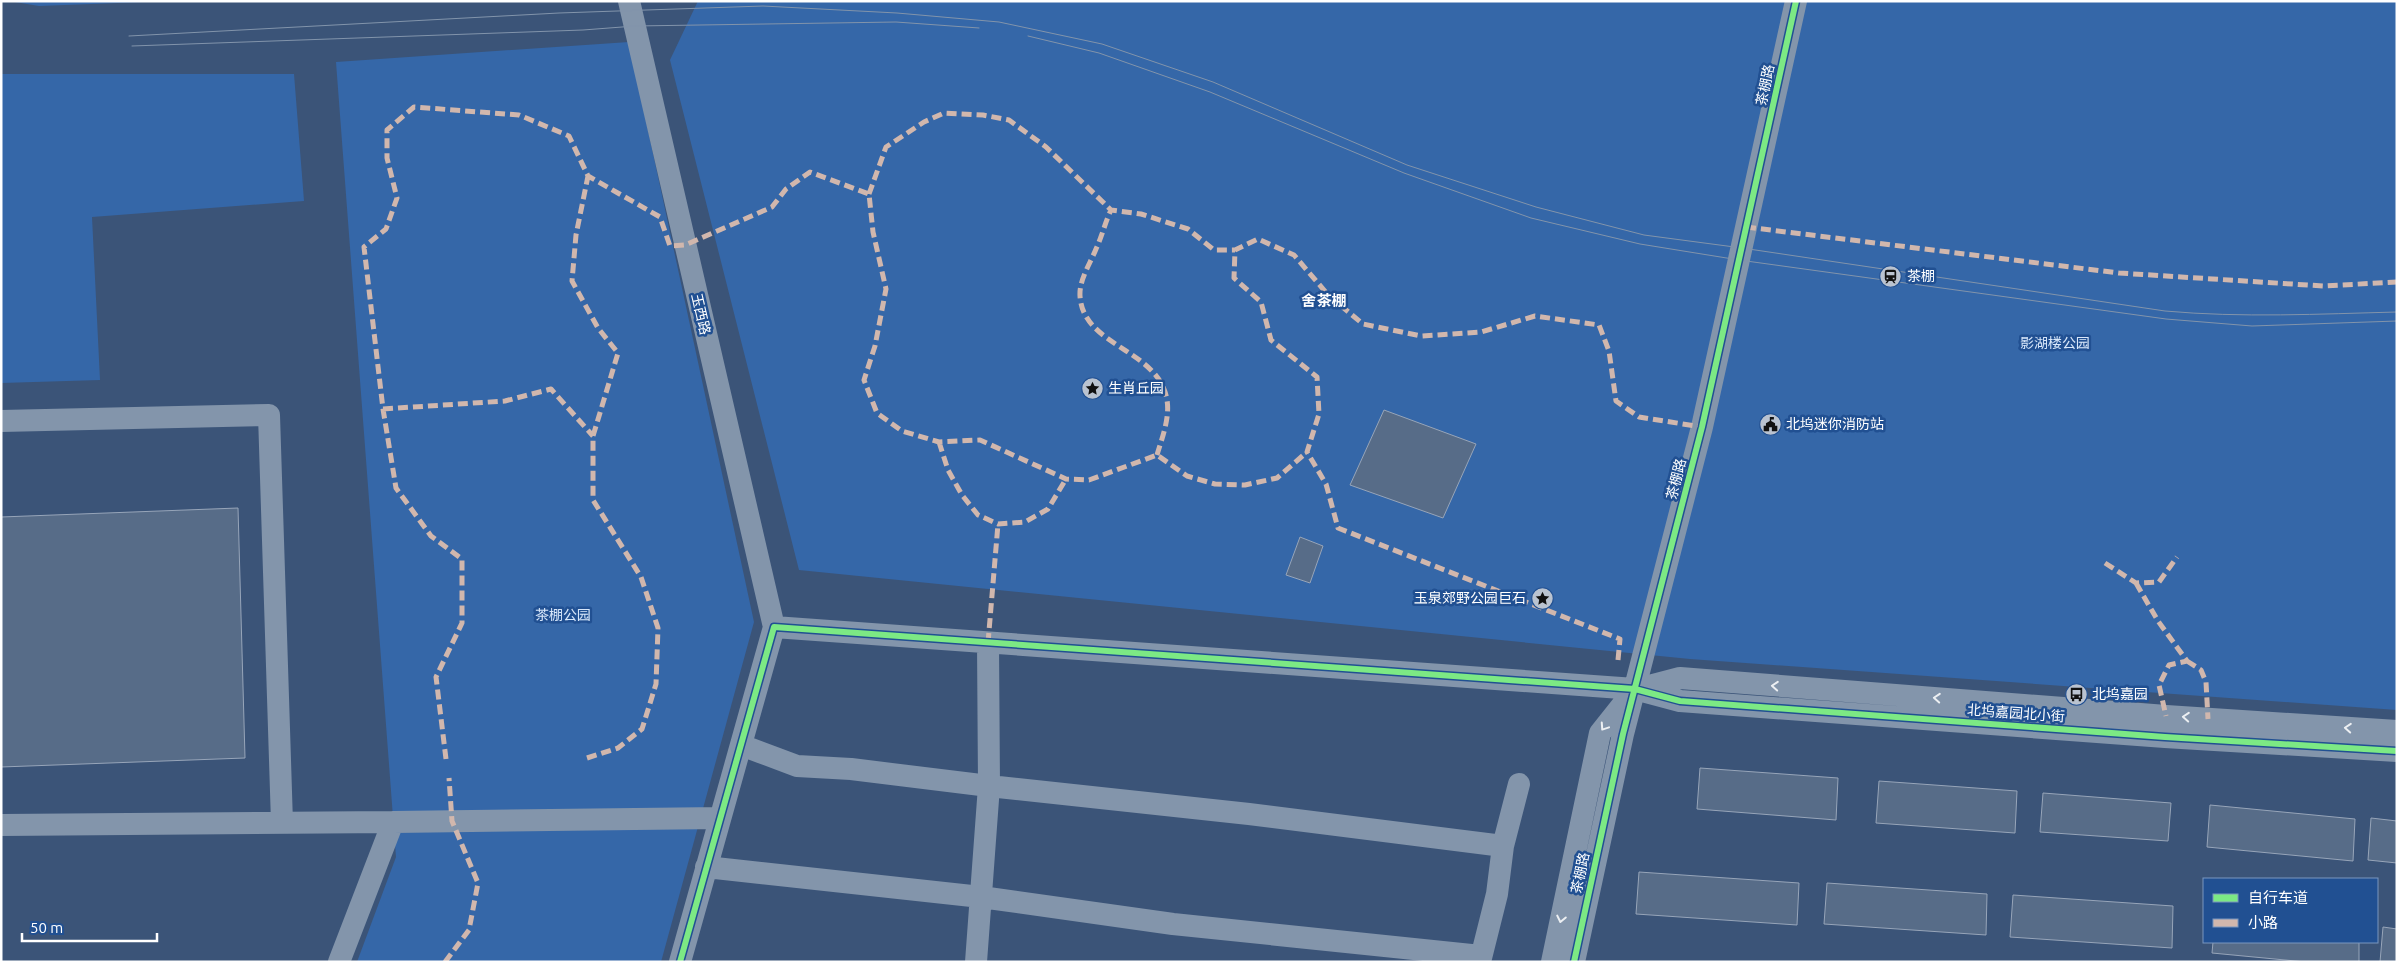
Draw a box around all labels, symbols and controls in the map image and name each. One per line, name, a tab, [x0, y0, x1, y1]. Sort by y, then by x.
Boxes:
street label: 茶棚路	[1753, 63, 1777, 107]
station icon: 茶棚	[1879, 264, 1903, 288]
place label: 茶棚	[1907, 268, 1935, 284]
street label: 玉西路	[688, 292, 714, 336]
district label: 舍茶棚	[1300, 292, 1347, 309]
park label: 影湖楼公园	[2020, 335, 2090, 351]
place icon: 生肖丘园	[1080, 376, 1104, 400]
place label: 生肖丘园	[1108, 380, 1164, 396]
public building icon: 北坞迷你消防站	[1758, 412, 1782, 436]
place label: 北坞迷你消防站	[1786, 416, 1884, 432]
street label: 茶棚路	[1663, 457, 1689, 501]
place icon: 玉泉郊野公园巨石	[1530, 586, 1554, 610]
place label: 玉泉郊野公园巨石	[1414, 590, 1526, 606]
park label: 茶棚公园	[535, 607, 591, 623]
one-way arrow	[1770, 680, 1778, 691]
bus stop icon: 北坞嘉园	[2064, 682, 2088, 706]
place label: 北坞嘉园	[2092, 686, 2148, 702]
one-way arrow	[1932, 693, 1940, 704]
street label: 北坞嘉园北小街	[1967, 702, 2065, 724]
one-way arrow	[2182, 712, 2190, 723]
one-way arrow	[1601, 722, 1610, 731]
one-way arrow	[2344, 723, 2352, 734]
street label: 茶棚路	[1568, 851, 1592, 895]
legend	[2203, 878, 2378, 943]
text: 自行车道	[2248, 889, 2308, 906]
scale bar	[22, 910, 158, 942]
text: 小路	[2248, 914, 2278, 931]
one-way arrow	[1556, 915, 1566, 924]
text: 50 m	[30, 919, 63, 936]

